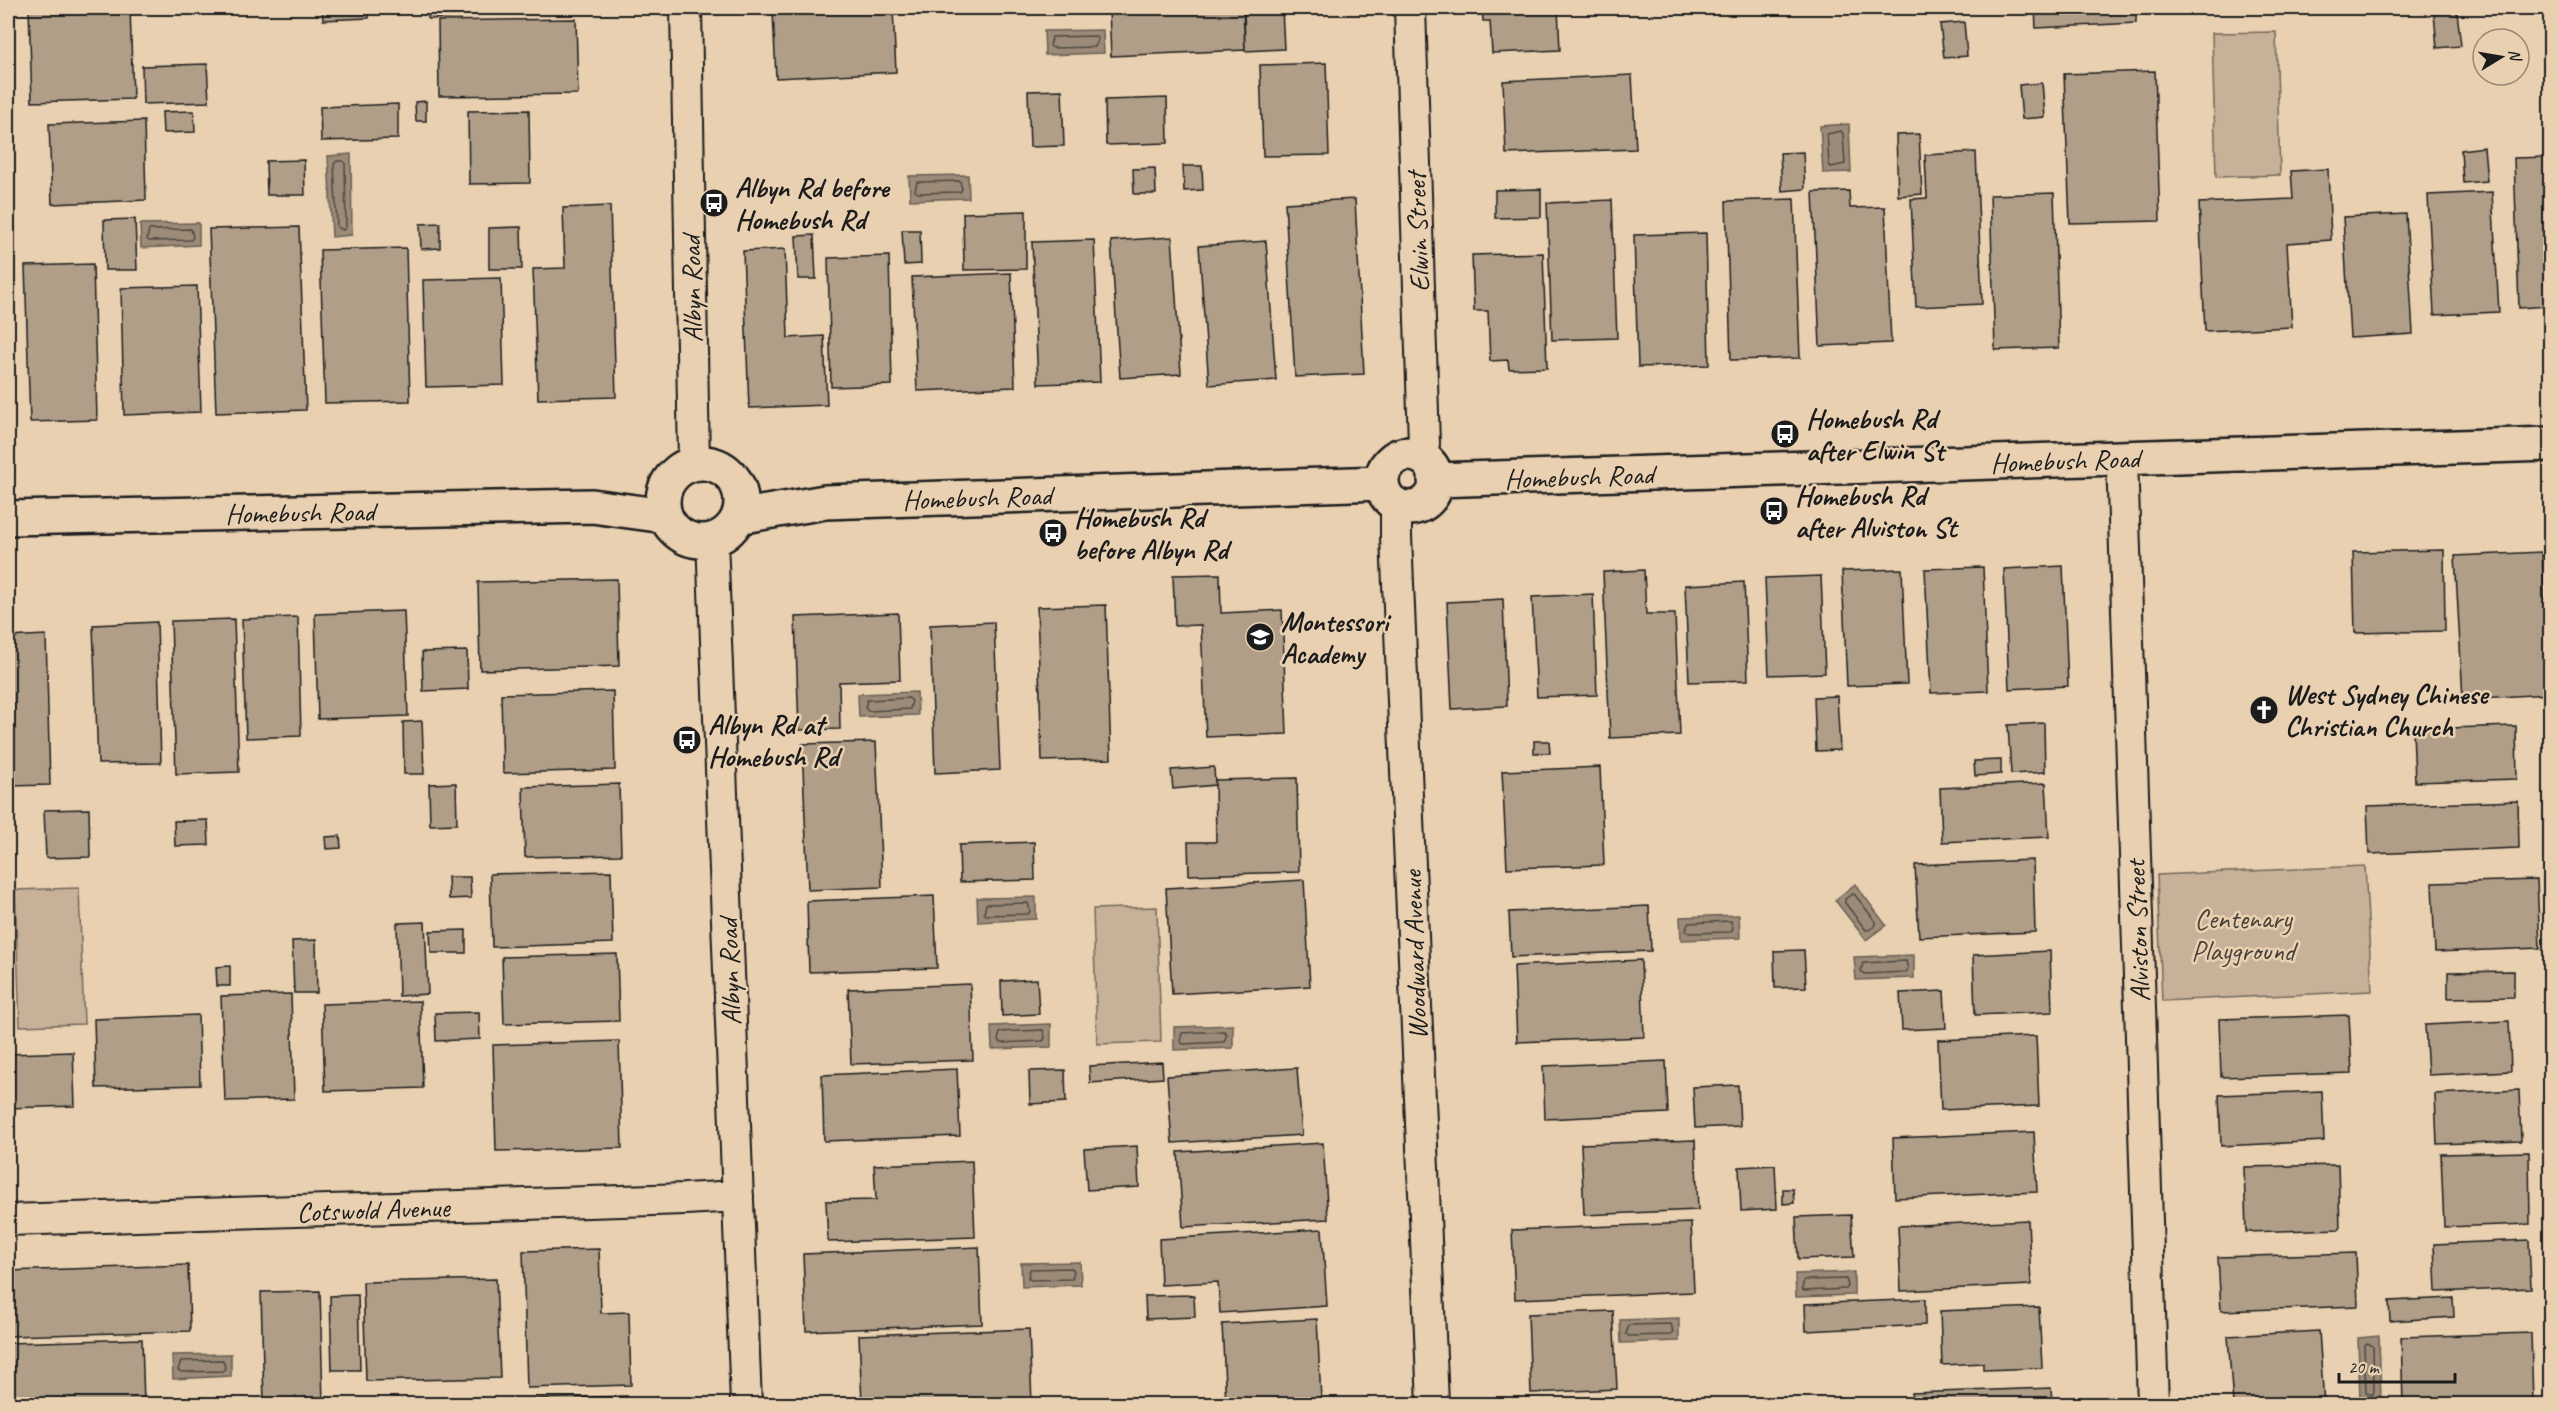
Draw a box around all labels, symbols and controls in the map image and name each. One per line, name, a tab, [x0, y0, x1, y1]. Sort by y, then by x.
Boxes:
north arrow	[2471, 27, 2531, 87]
text: N	[2504, 48, 2526, 64]
street label: Elwin Street	[1398, 168, 1437, 292]
place label: Albyn Rd before Homebush Rd	[735, 170, 891, 237]
bus stop icon: Albyn Rd before Homebush Rd	[698, 187, 730, 219]
street label: Albyn Road	[673, 231, 710, 343]
place label: Homebush Rd after Elwin St	[1806, 401, 1947, 468]
bus stop icon: Homebush Rd after Elwin St	[1769, 418, 1801, 450]
street label: Homebush Road	[1990, 440, 2144, 481]
street label: Homebush Road	[1504, 456, 1658, 497]
street label: Homebush Road	[902, 477, 1056, 518]
place label: Homebush Rd after Alviston St	[1795, 478, 1959, 545]
street label: Homebush Road	[225, 494, 379, 531]
bus stop icon: Homebush Rd after Alviston St	[1758, 495, 1790, 527]
place label: Homebush Rd before Albyn Rd	[1074, 500, 1232, 567]
bus stop icon: Homebush Rd before Albyn Rd	[1037, 517, 1069, 549]
place label: Montessori Academy	[1281, 604, 1392, 671]
school or university icon: Montessori Academy	[1244, 621, 1276, 653]
place label: West Sydney Chinese Christian Church	[2285, 677, 2490, 744]
church icon: West Sydney Chinese Christian Church	[2248, 694, 2280, 726]
place label: Albyn Rd at Homebush Rd	[708, 707, 843, 774]
bus stop icon: Albyn Rd at Homebush Rd	[671, 724, 703, 756]
street label: Alviston Street	[2117, 857, 2157, 1002]
street label: Woodward Avenue	[1394, 868, 1435, 1040]
park label: Centenary Playground	[2191, 901, 2299, 968]
street label: Albyn Road	[710, 914, 749, 1026]
street label: Cotswold Avenue	[296, 1189, 452, 1230]
scale bar	[2339, 1346, 2454, 1384]
text: 20 m	[2348, 1356, 2381, 1378]

